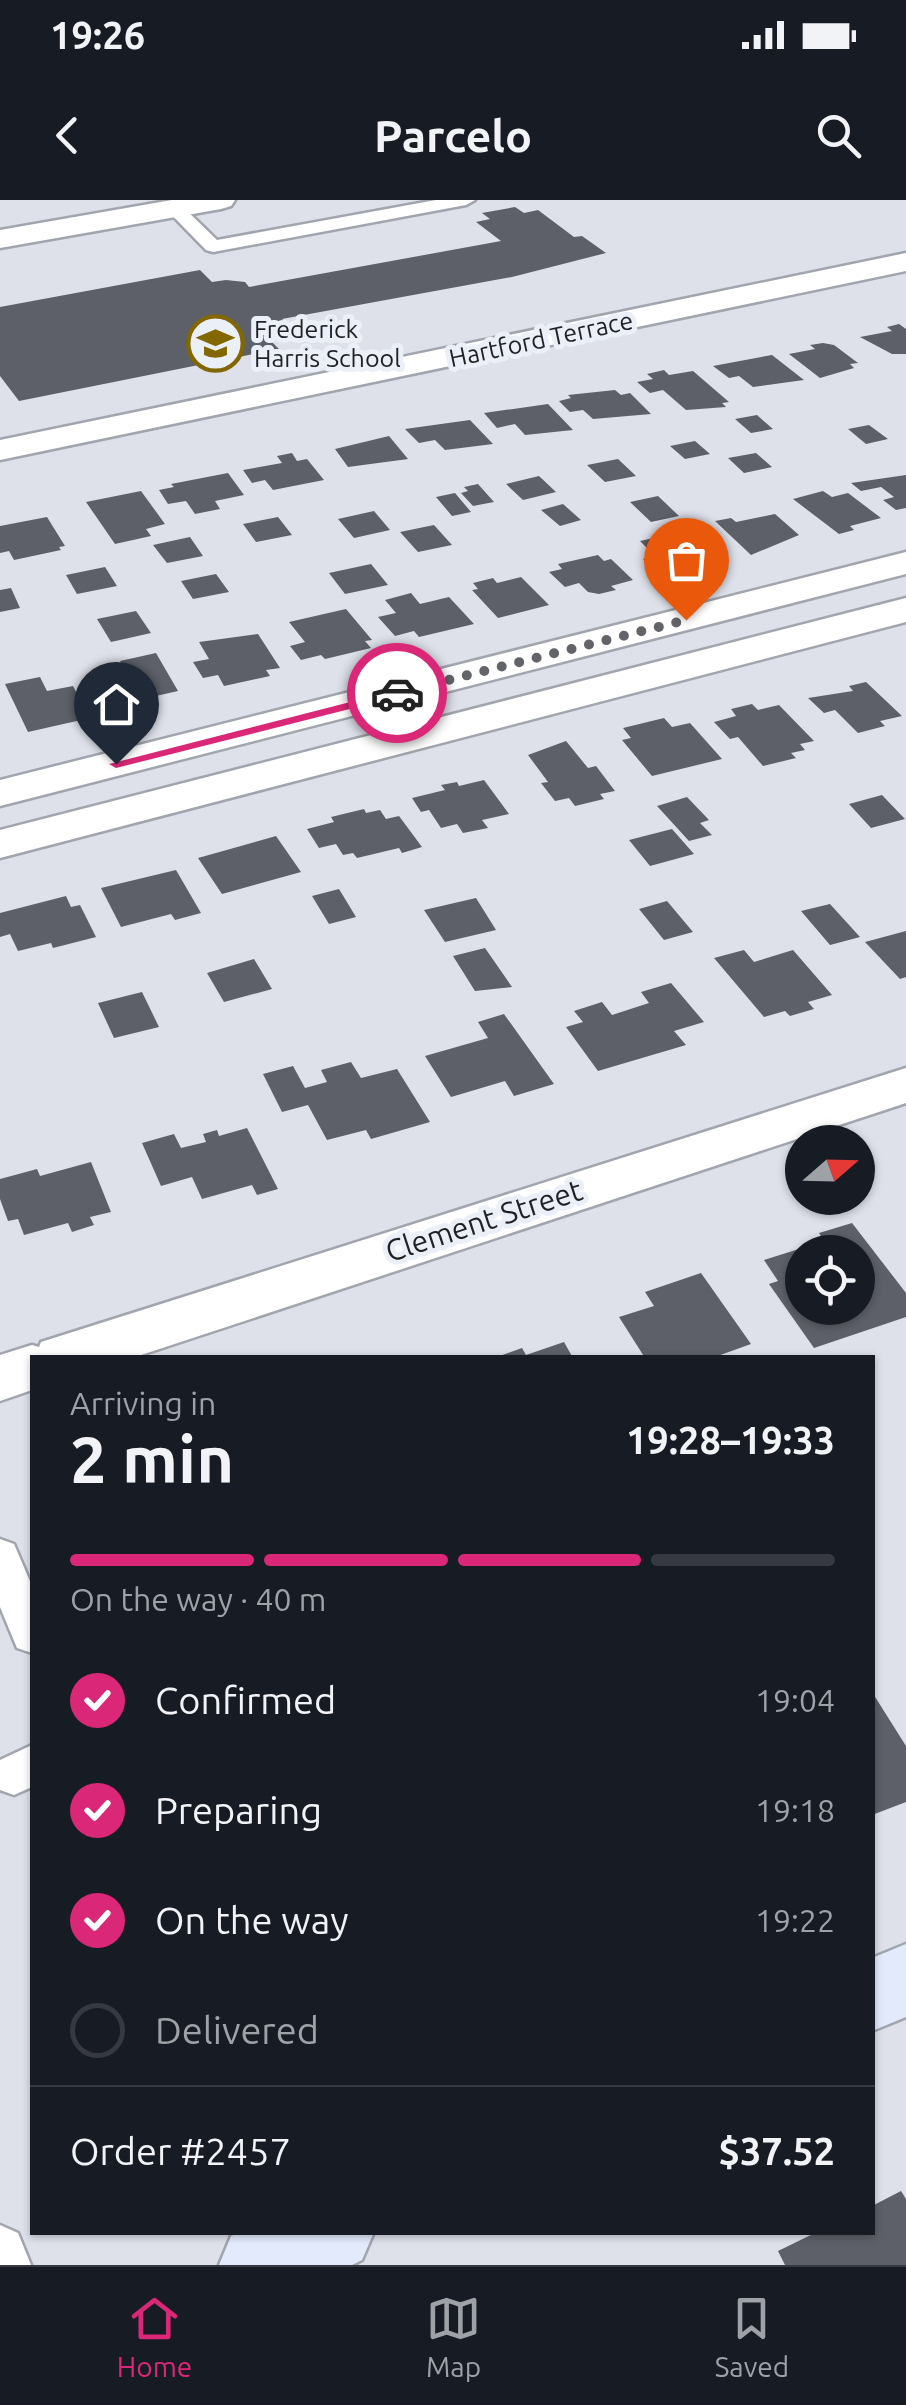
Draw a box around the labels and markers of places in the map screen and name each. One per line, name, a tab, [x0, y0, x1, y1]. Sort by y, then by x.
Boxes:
school or university icon: Frederick Harris School	[185, 313, 245, 373]
place label: Frederick Harris School	[254, 315, 401, 372]
pin	[644, 518, 729, 621]
pin	[74, 662, 159, 765]

